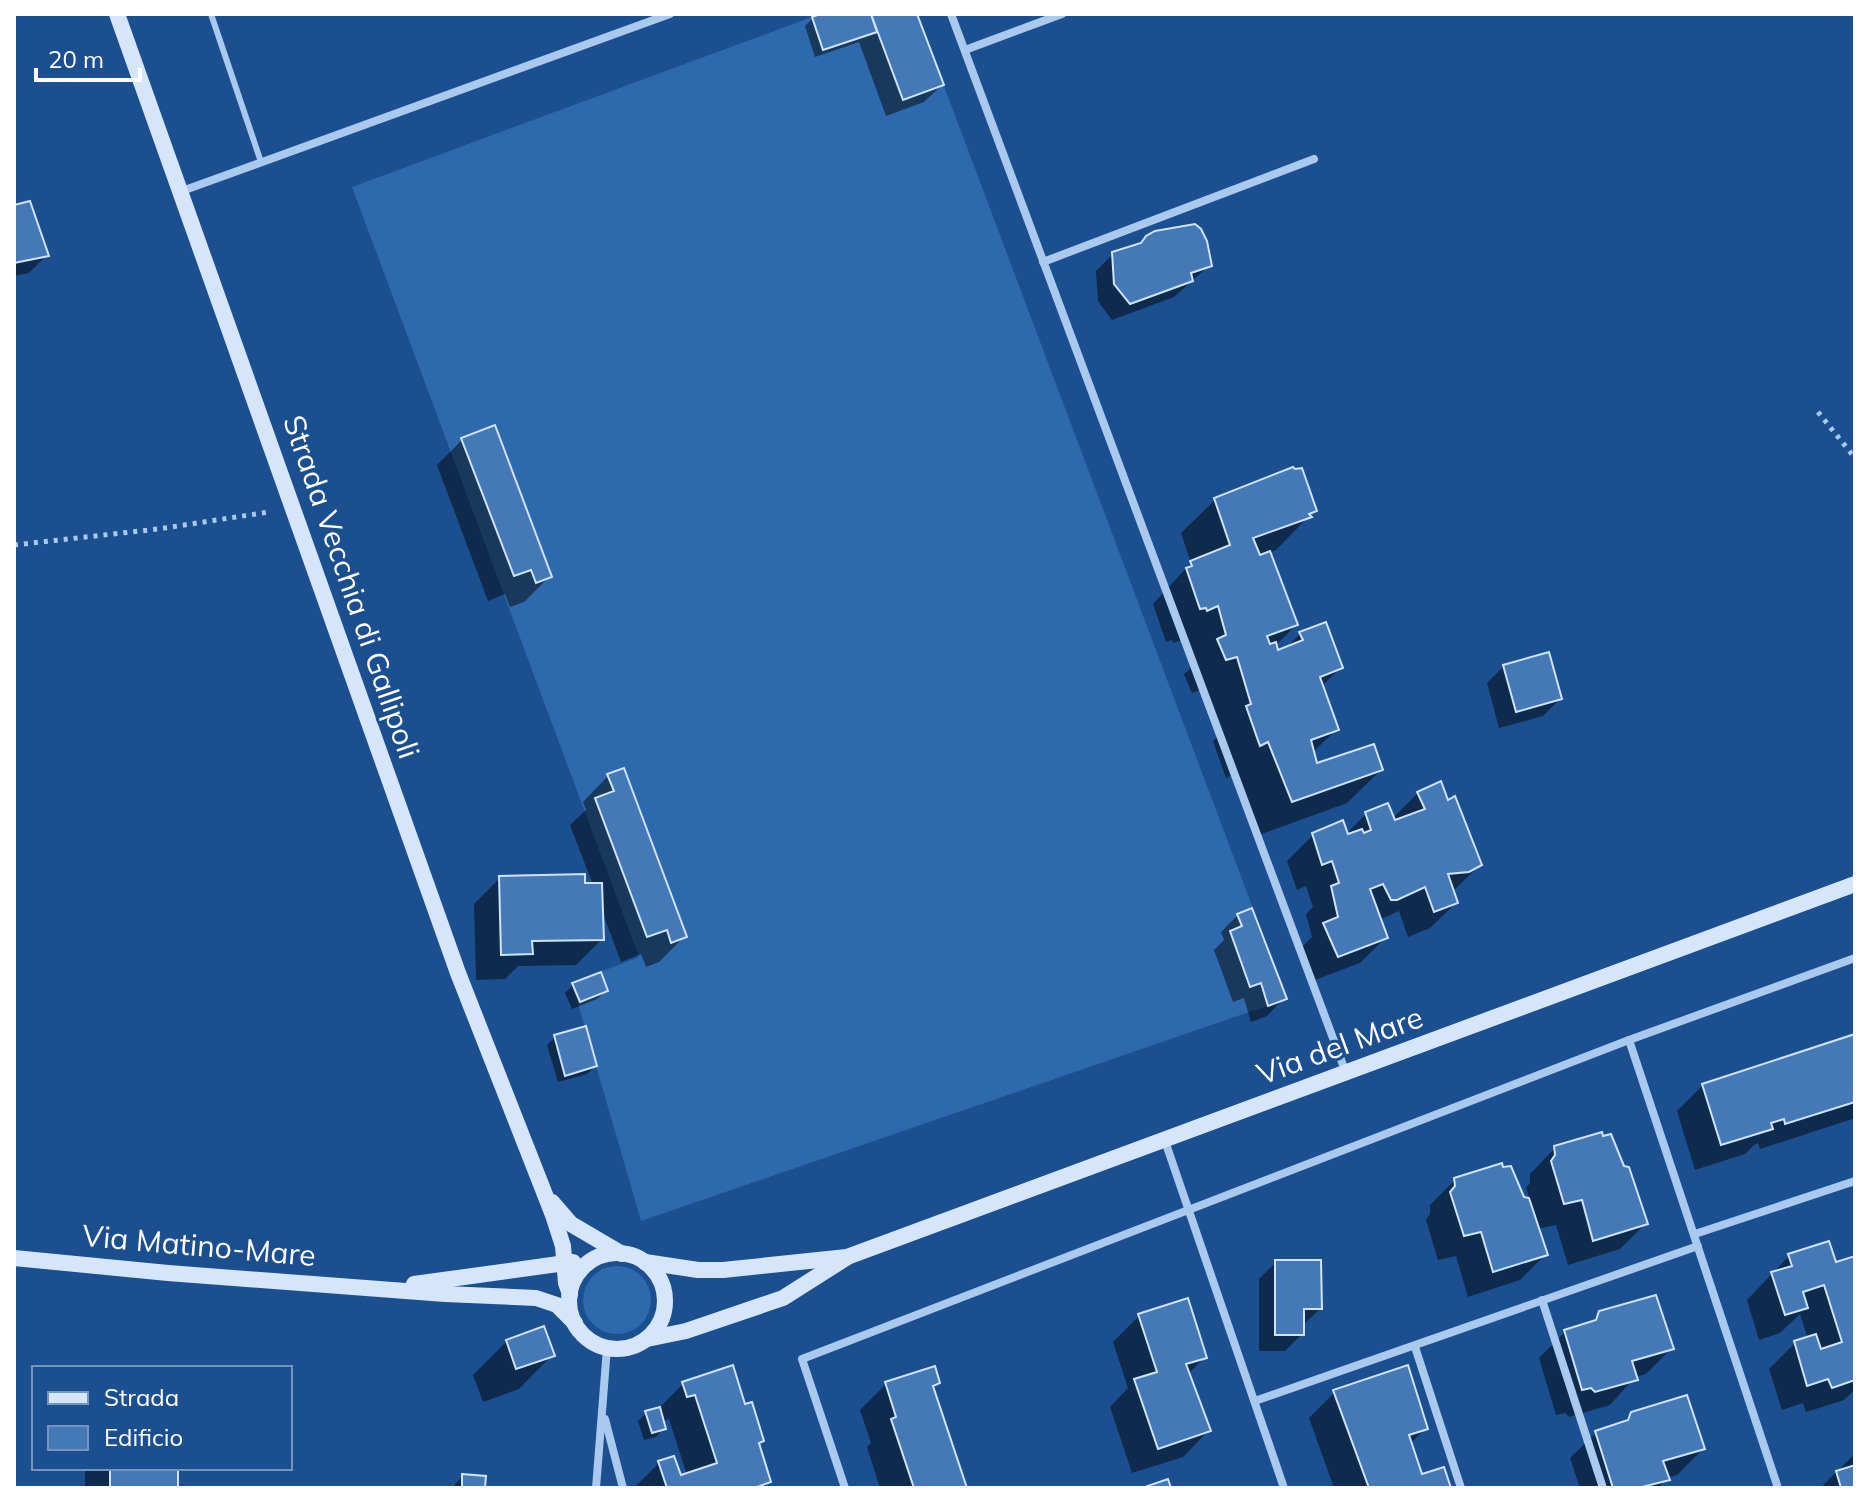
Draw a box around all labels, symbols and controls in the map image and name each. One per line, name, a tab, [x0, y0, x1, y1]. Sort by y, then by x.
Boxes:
scale bar	[36, 32, 140, 82]
text: 20 m	[48, 44, 104, 74]
street label: Strada Vecchia di Gallipoli	[275, 410, 429, 763]
street label: Via del Mare	[1251, 997, 1428, 1093]
street label: Via Matino-Mare	[81, 1216, 317, 1274]
legend	[32, 1366, 292, 1470]
text: Strada	[104, 1382, 179, 1412]
text: Edificio	[104, 1422, 183, 1452]

